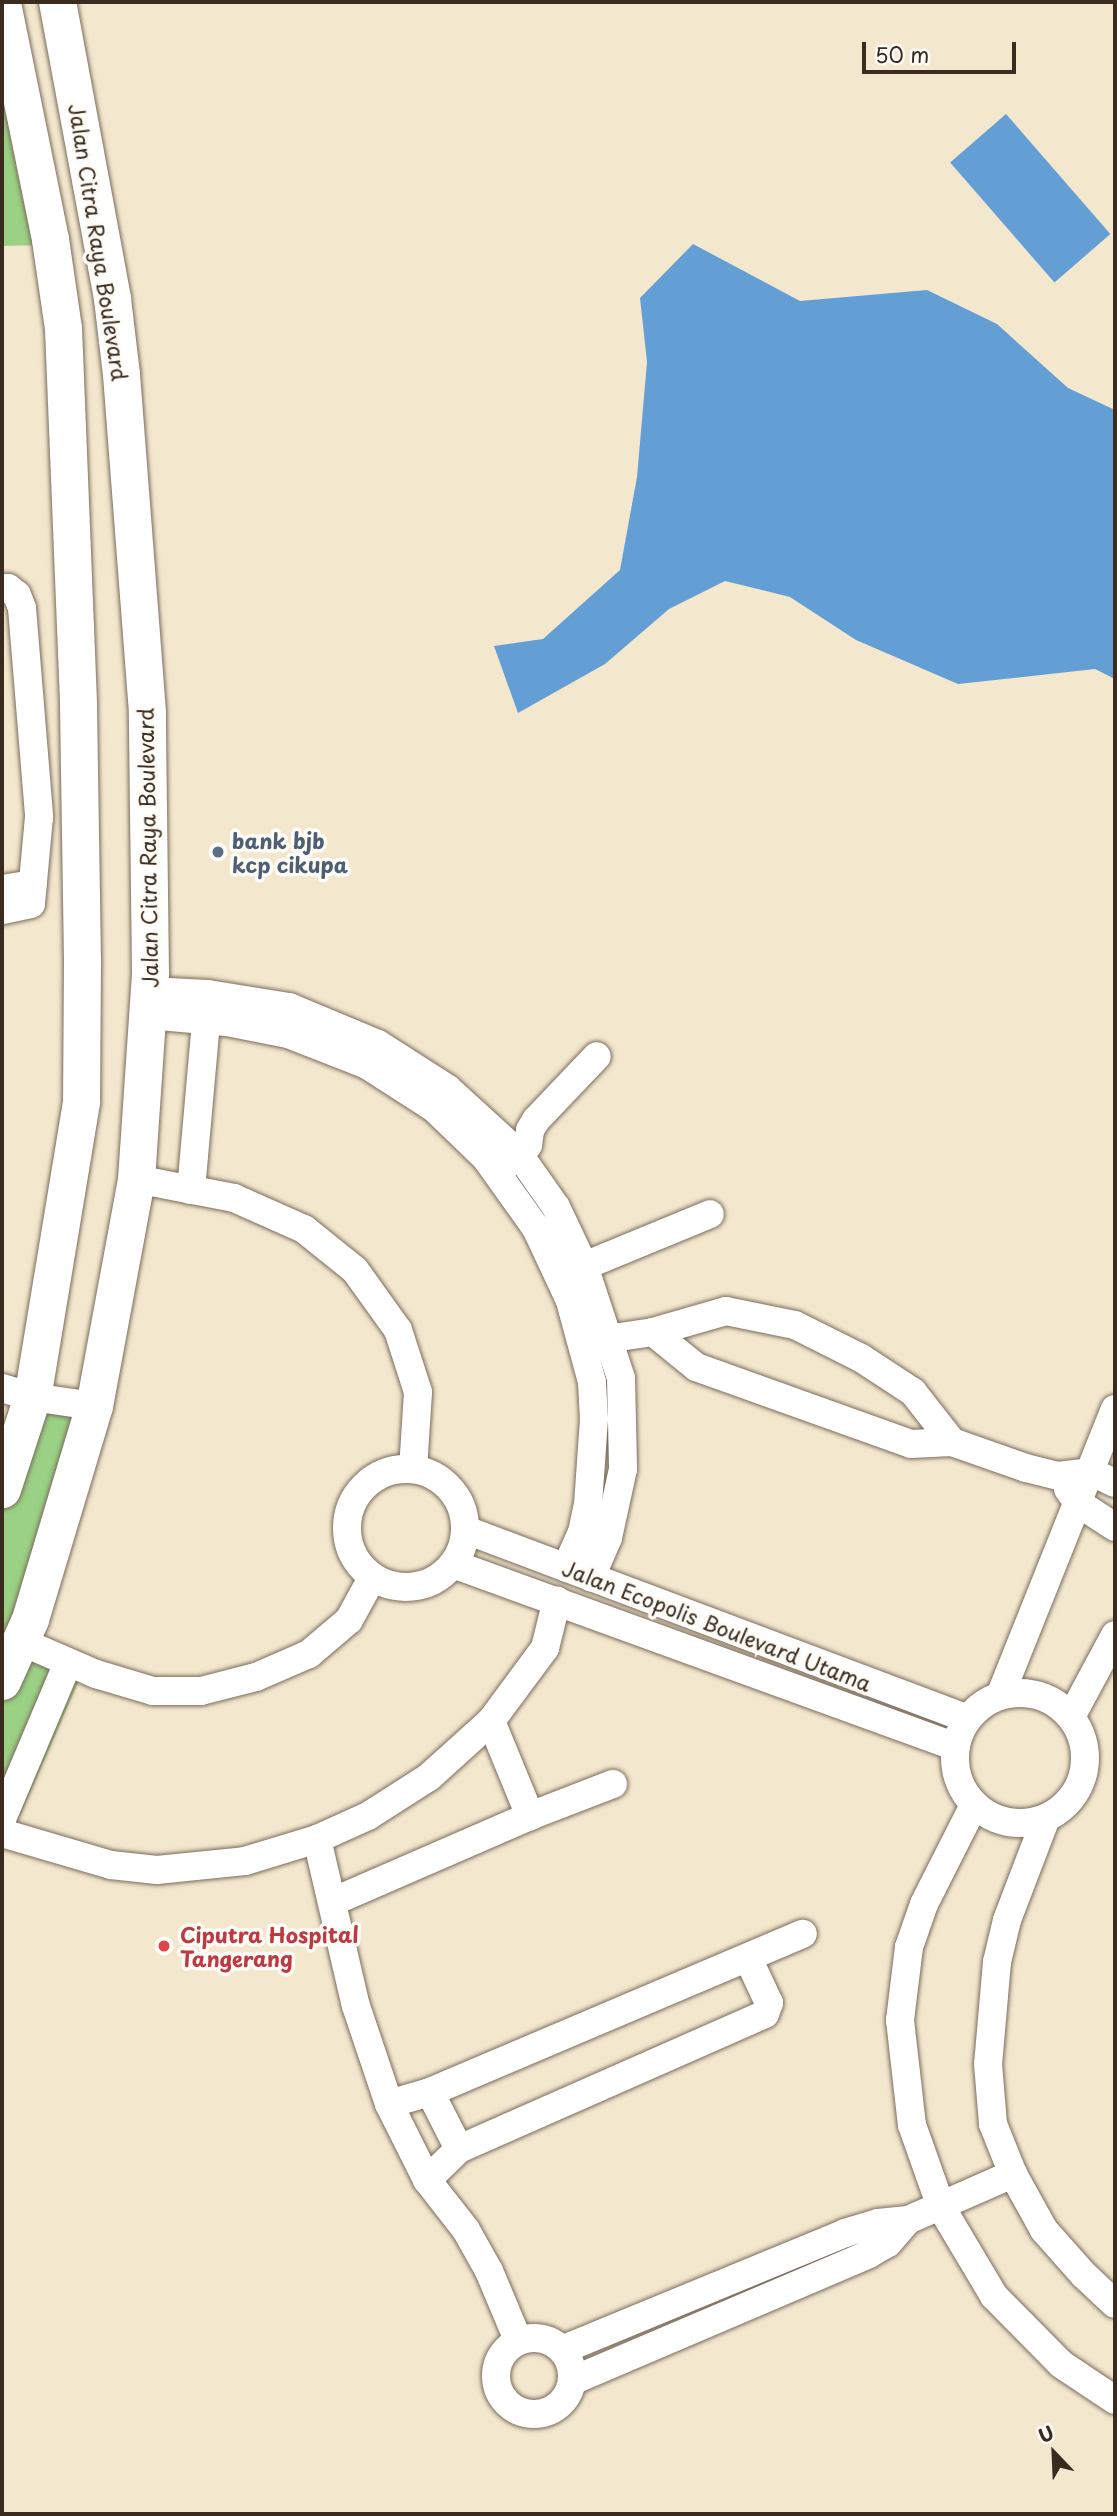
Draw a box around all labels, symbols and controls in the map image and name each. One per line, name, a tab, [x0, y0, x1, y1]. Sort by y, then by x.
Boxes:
scale bar	[865, 28, 1019, 72]
text: 50 m	[875, 38, 929, 70]
street label: Jalan Citra Raya Boulevard	[64, 101, 134, 383]
street label: Jalan Citra Raya Boulevard	[132, 707, 162, 989]
place label: bank bjb kcp cikupa	[232, 827, 348, 877]
marker: bank bjb kcp cikupa	[210, 844, 226, 860]
street label: Jalan Ecopolis Boulevard Utama	[559, 1554, 875, 1696]
place label: Ciputra Hospital Tangerang	[180, 1921, 359, 1971]
marker: Ciputra Hospital Tangerang	[154, 1936, 174, 1956]
north arrow	[1019, 2418, 1089, 2488]
text: U	[1034, 2418, 1058, 2449]

